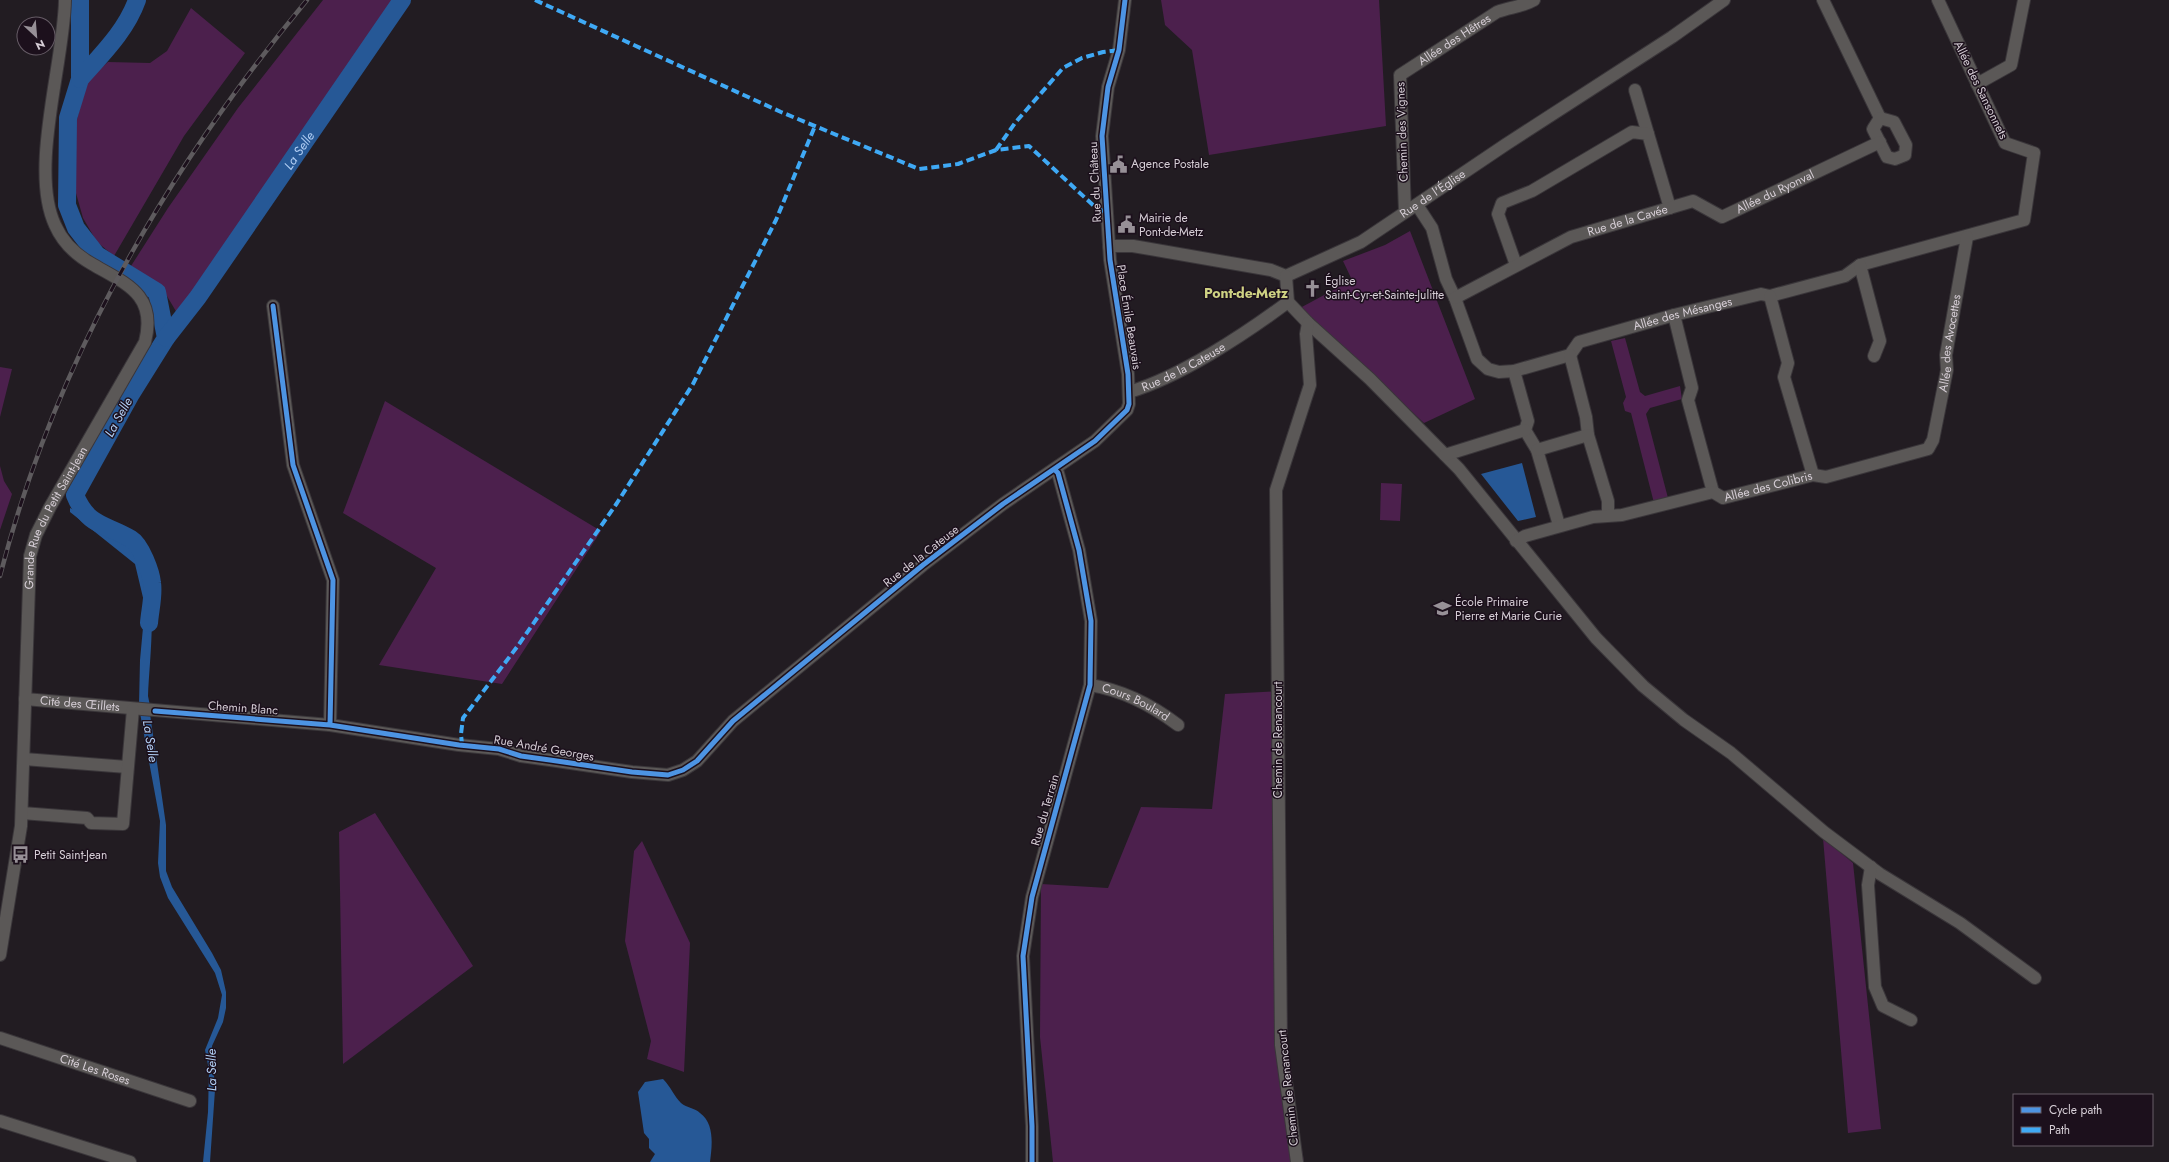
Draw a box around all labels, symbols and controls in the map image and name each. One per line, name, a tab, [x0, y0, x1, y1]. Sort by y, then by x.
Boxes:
street label: Allée des Hêtres	[1414, 9, 1495, 70]
north arrow	[16, 16, 56, 56]
text: N	[33, 36, 48, 54]
street label: Allée des Sansonnets	[1949, 38, 2013, 142]
street label: Chemin des Vignes	[1391, 82, 1413, 182]
water label: La Selle	[279, 127, 319, 173]
street label: Rue du Château	[1084, 141, 1106, 223]
public building icon: Agence Postale	[1108, 154, 1128, 174]
place label: Agence Postale	[1131, 155, 1209, 173]
street label: Rue de l'Église	[1396, 165, 1469, 222]
street label: Allée du Ryonval	[1733, 166, 1817, 218]
street label: Rue de la Cavée	[1585, 200, 1670, 241]
place label: Mairie de Pont-de-Metz	[1139, 209, 1204, 241]
public building icon: Mairie de Pont-de-Metz	[1116, 215, 1136, 235]
street label: Place Émile Beauvais	[1112, 263, 1146, 371]
place label: Église Saint-Cyr-et-Sainte-Julitte	[1325, 272, 1444, 304]
church icon: Église Saint-Cyr-et-Sainte-Julitte	[1302, 278, 1322, 298]
district label: Pont-de-Metz	[1204, 283, 1289, 303]
street label: Allée des Mésanges	[1631, 292, 1734, 335]
street label: Allée des Avocettes	[1934, 293, 1966, 394]
street label: Rue de la Cateuse	[1139, 338, 1229, 396]
water label: La Selle	[100, 394, 137, 440]
street label: Grande Rue du Petit Saint-Jean	[20, 443, 92, 590]
street label: Allée des Colibris	[1722, 467, 1814, 506]
street label: Rue de la Cateuse	[879, 521, 963, 591]
place label: École Primaire Pierre et Marie Curie	[1455, 593, 1562, 625]
school or university icon: École Primaire Pierre et Marie Curie	[1432, 599, 1452, 619]
street label: Cours Boulard	[1100, 679, 1173, 725]
street label: Chemin de Renancourt	[1269, 682, 1287, 798]
street label: Cité des Œillets	[39, 691, 121, 716]
street label: Chemin Blanc	[207, 697, 279, 719]
water label: La Selle	[138, 719, 163, 764]
street label: Rue André Georges	[493, 730, 596, 766]
street label: Rue du Terrain	[1026, 772, 1064, 848]
bus stop icon: Petit Saint-Jean	[11, 845, 31, 865]
place label: Petit Saint-Jean	[34, 846, 107, 864]
street label: Chemin de Renancourt	[1273, 1029, 1303, 1147]
water label: La Selle	[202, 1048, 221, 1091]
street label: Cité Les Roses	[57, 1049, 133, 1090]
legend	[2013, 1094, 2153, 1146]
text: Cycle path	[2049, 1101, 2102, 1119]
text: Path	[2049, 1121, 2070, 1139]

